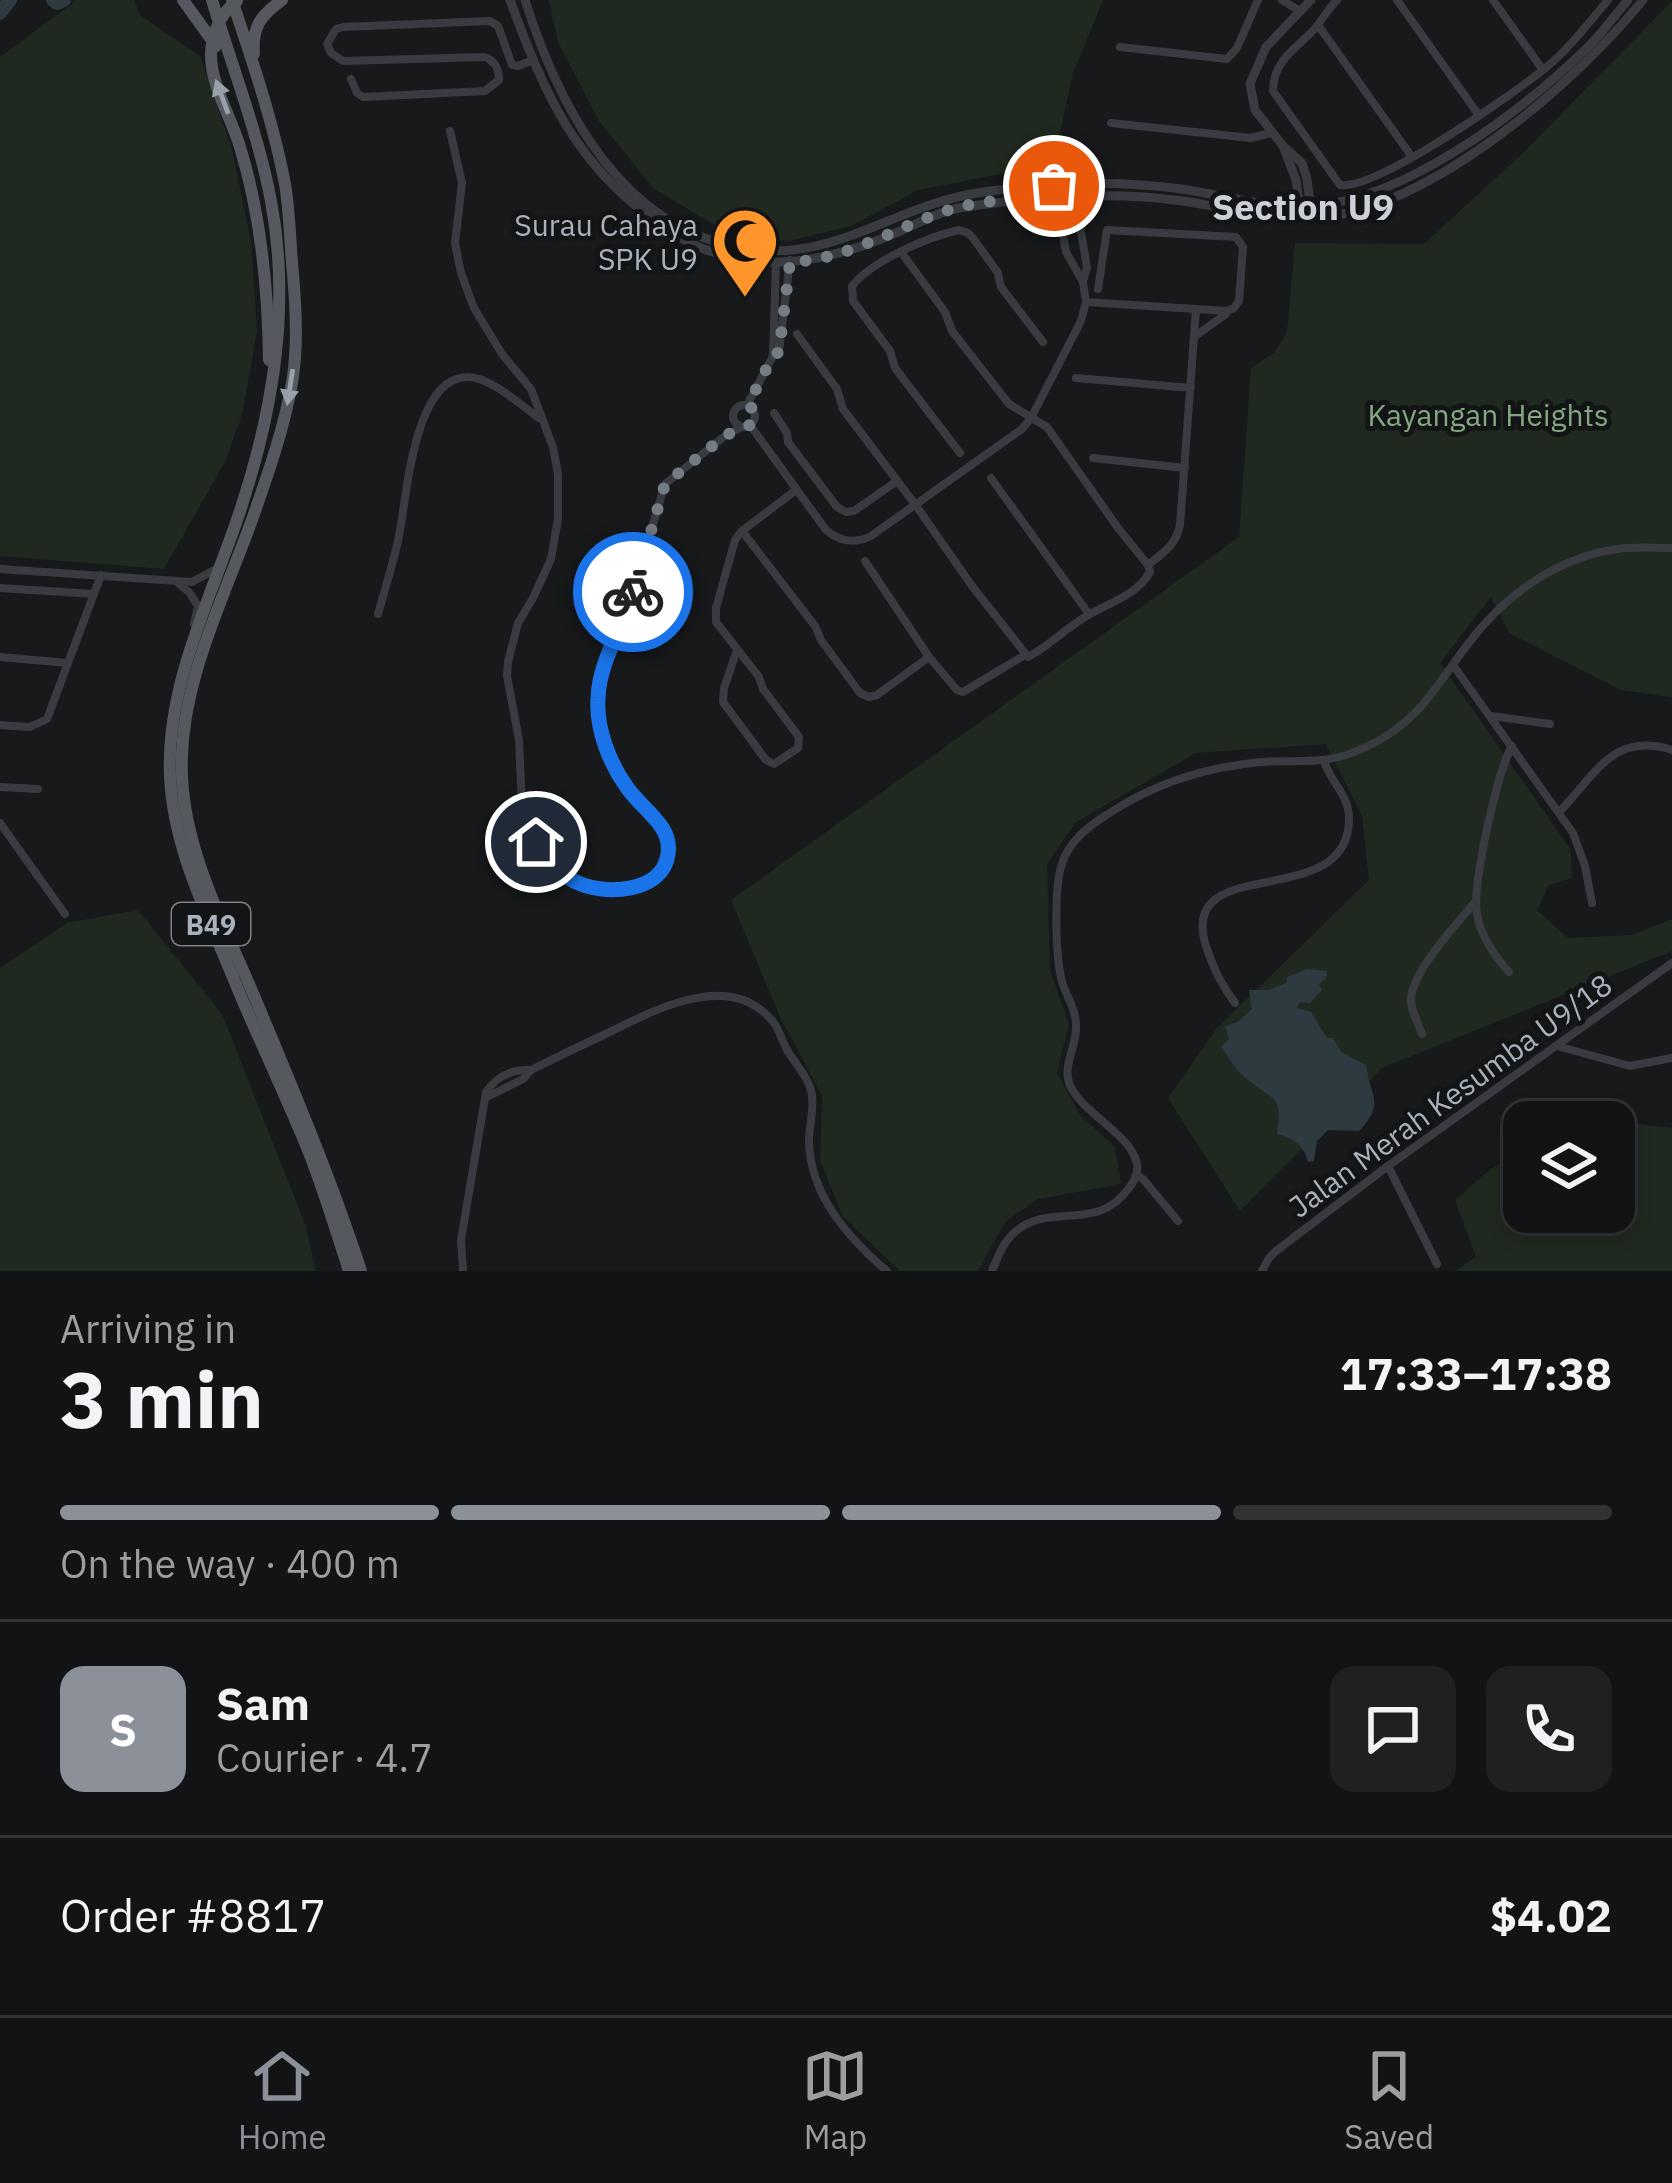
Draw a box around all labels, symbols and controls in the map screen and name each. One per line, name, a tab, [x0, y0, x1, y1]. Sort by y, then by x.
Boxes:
one-way arrow	[212, 79, 230, 115]
pin	[1003, 135, 1105, 237]
icon: bag	[1021, 153, 1087, 219]
district label: Section U9	[1212, 183, 1394, 230]
place label: Surau Cahaya SPK U9	[514, 205, 698, 278]
mosque icon: Surau Cahaya SPK U9	[710, 206, 780, 300]
one-way arrow	[280, 369, 299, 407]
park label: Kayangan Heights	[1367, 395, 1609, 434]
courier	[573, 532, 693, 652]
icon: bike	[600, 559, 666, 625]
pin	[485, 791, 587, 893]
icon: home	[503, 809, 569, 875]
road number: B49	[172, 903, 250, 945]
street label: Jalan Merah Kesumba U9/18	[1281, 964, 1619, 1226]
map controls	[1503, 1101, 1635, 1233]
button: layers	[1503, 1101, 1635, 1233]
text: Arriving in	[60, 1303, 236, 1354]
text: 17:33–17:38	[1340, 1344, 1612, 1402]
text: 3 min	[60, 1348, 264, 1449]
text: On the way · 400 m	[60, 1538, 400, 1589]
button: chat	[1330, 1666, 1456, 1792]
button: phone	[1486, 1666, 1612, 1792]
text: Sam	[216, 1674, 310, 1732]
text: S	[109, 1700, 137, 1758]
text: Courier · 4.7	[216, 1732, 433, 1783]
text: Order #8817	[60, 1886, 326, 1944]
text: $4.02	[1490, 1886, 1612, 1944]
tab: Home	[238, 2043, 327, 2158]
tab: Map	[802, 2043, 868, 2158]
tab: Saved	[1344, 2043, 1434, 2158]

